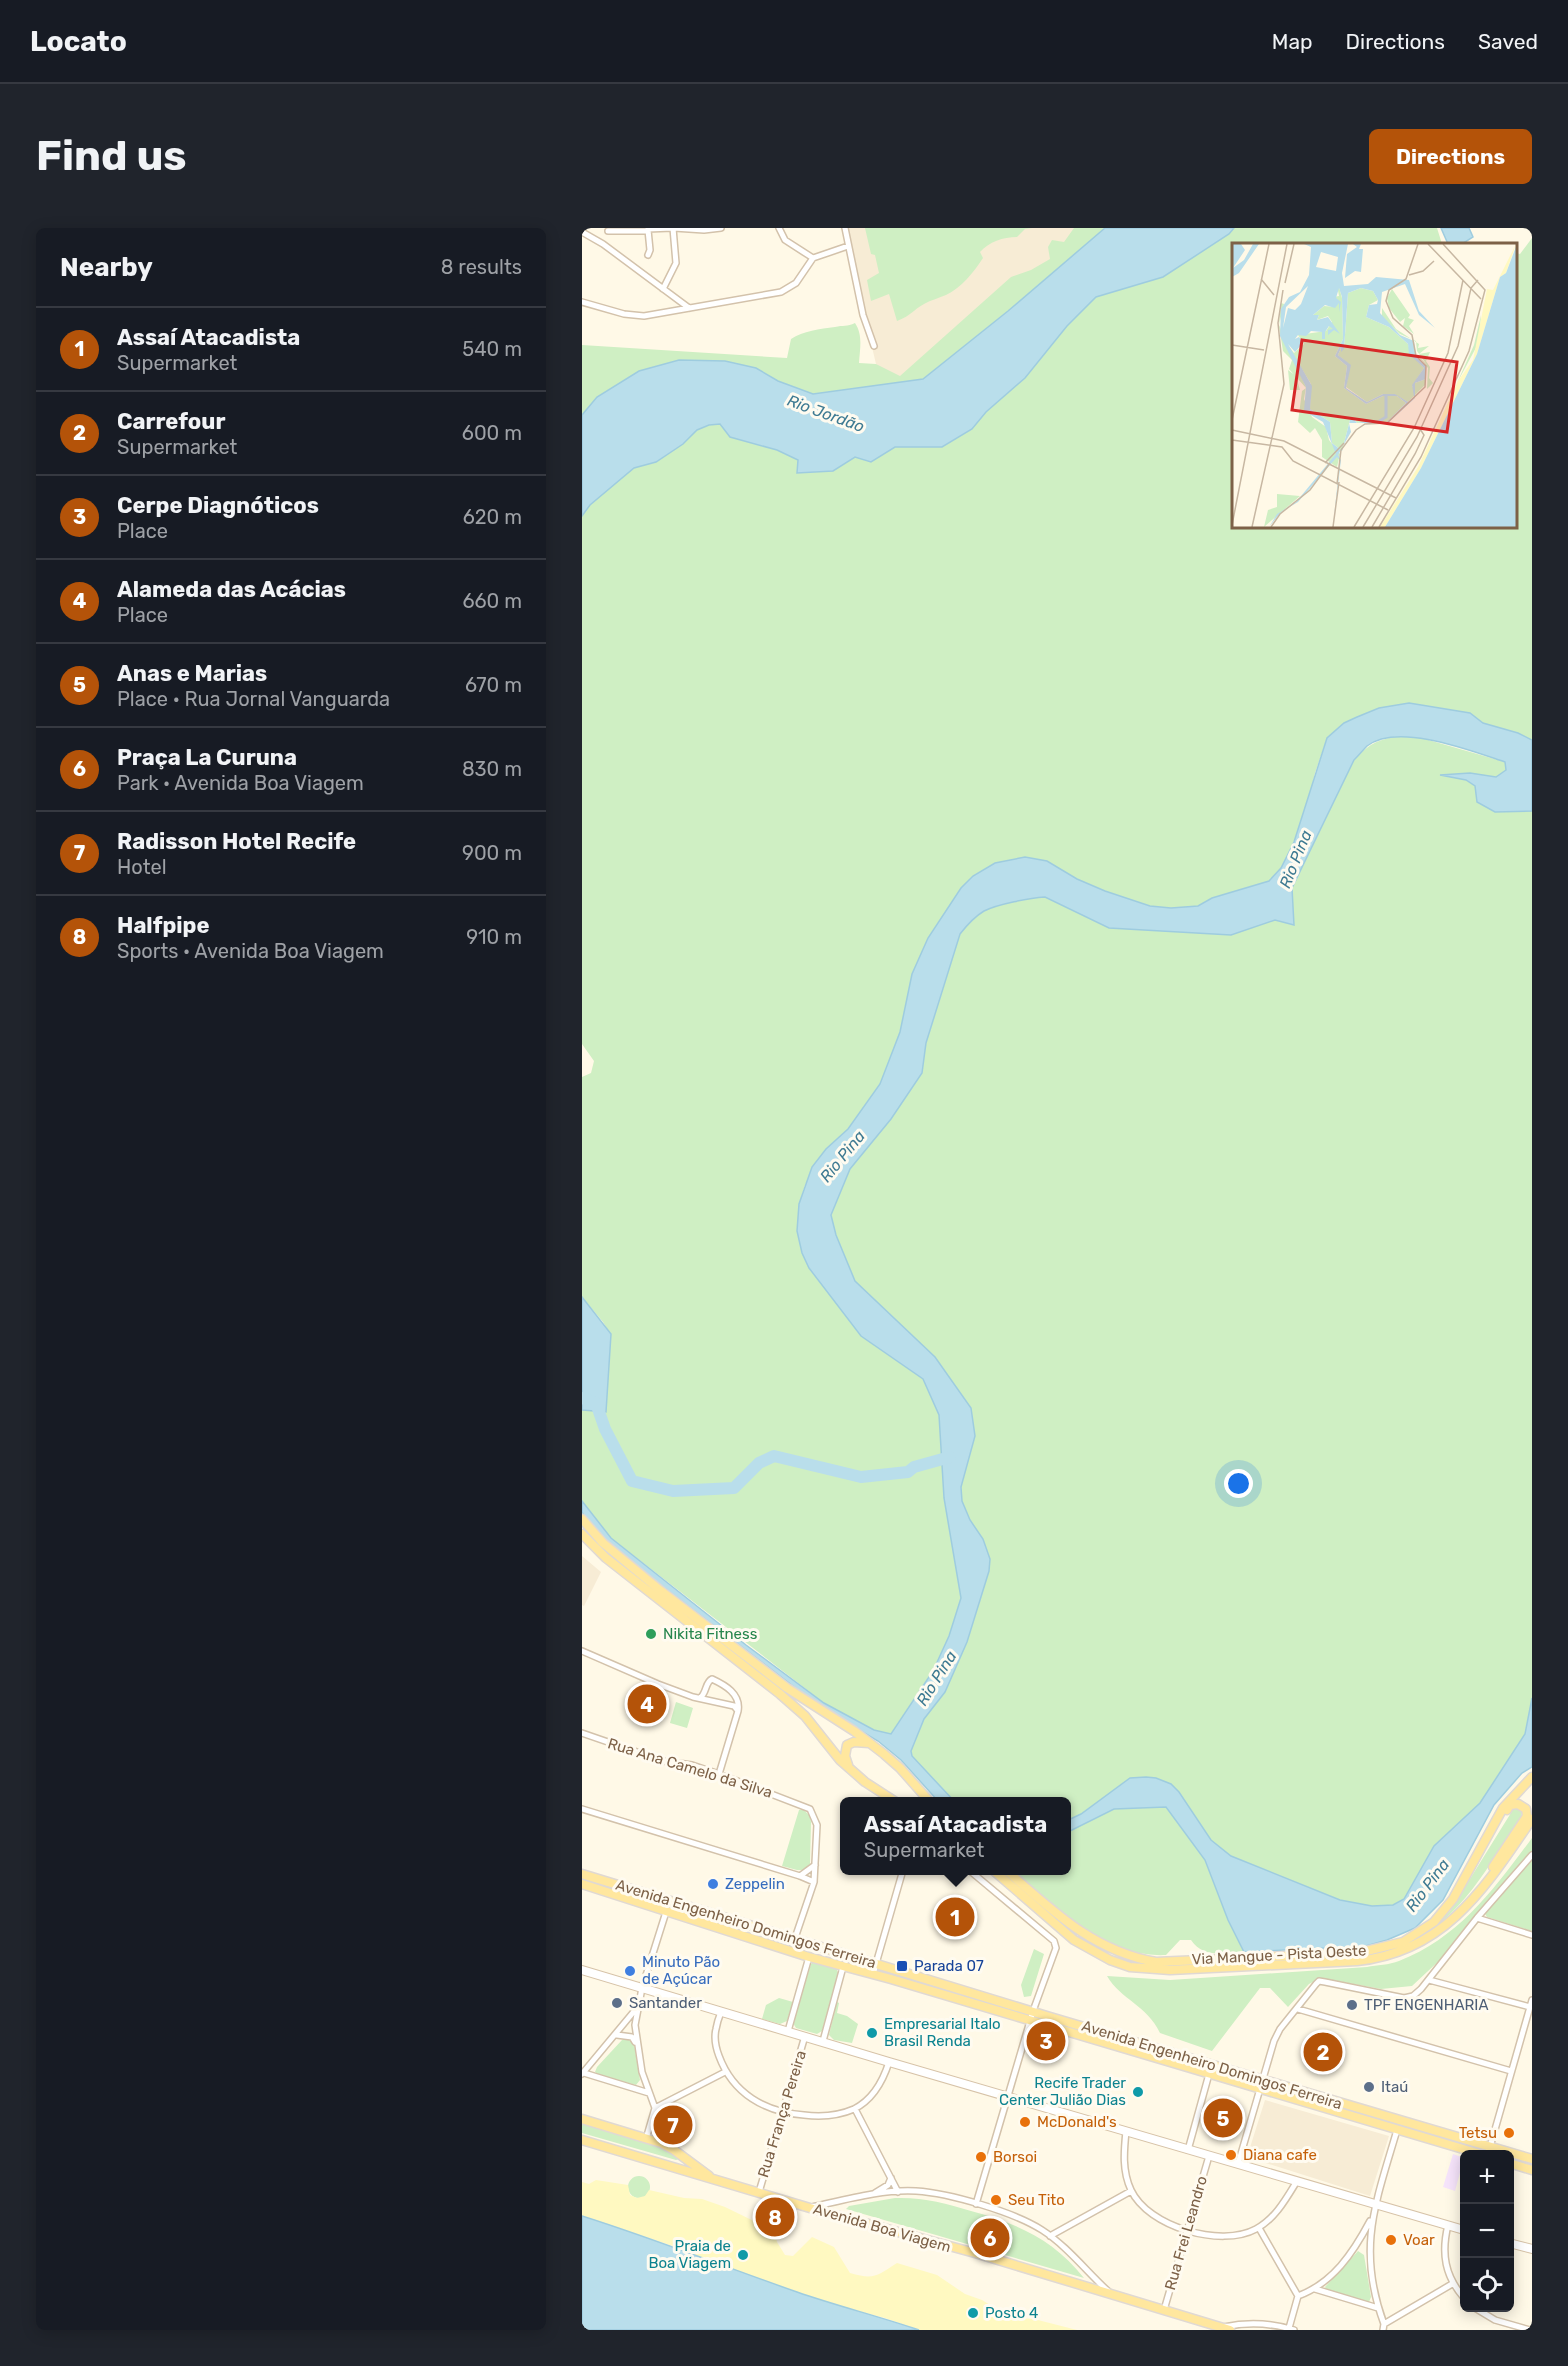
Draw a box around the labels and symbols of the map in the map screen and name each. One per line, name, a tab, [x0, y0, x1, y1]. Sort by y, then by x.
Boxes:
inset map	[1232, 243, 1517, 528]
water label: Rio Jordão	[785, 391, 867, 436]
water label: Rio Pina	[1275, 827, 1316, 891]
water label: Rio Pina	[816, 1127, 869, 1186]
your location	[1224, 1469, 1253, 1498]
place label: Nikita Fitness	[663, 1625, 758, 1643]
marker: Nikita Fitness	[644, 1627, 658, 1641]
water label: Rio Pina	[912, 1647, 961, 1709]
pin: 4	[628, 1682, 666, 1726]
street label: Rua Ana Camelo da Silva	[606, 1734, 774, 1802]
water label: Rio Pina	[1402, 1855, 1453, 1915]
place label: Zeppelin	[725, 1875, 785, 1893]
street label: Avenida Engenheiro Domingos Ferreira	[614, 1876, 878, 1972]
marker: Zeppelin	[706, 1877, 720, 1891]
pin: 1	[936, 1894, 974, 1940]
street label: Via Mangue - Pista Oeste	[1191, 1941, 1367, 1969]
place label: Minuto Pão de Açúcar	[642, 1953, 720, 1988]
place label: Parada 07	[914, 1957, 984, 1975]
marker: Parada 07	[895, 1959, 909, 1973]
marker: Minuto Pão de Açúcar	[623, 1964, 637, 1978]
place label: Santander	[629, 1994, 702, 2012]
marker: Santander	[610, 1996, 624, 2010]
place label: TPF ENGENHARIA	[1364, 1996, 1489, 2014]
marker: TPF ENGENHARIA	[1345, 1998, 1359, 2012]
place label: Empresarial Italo Brasil Renda	[884, 2015, 1001, 2050]
street label: Avenida Engenheiro Domingos Ferreira	[1080, 2017, 1344, 2113]
pin: 3	[1026, 2018, 1066, 2064]
marker: Empresarial Italo Brasil Renda	[865, 2026, 879, 2040]
pin: 2	[1304, 2030, 1342, 2074]
street label: Rua França Pereira	[754, 2048, 810, 2180]
place label: Recife Trader Center Julião Dias	[999, 2074, 1126, 2109]
place label: Itaú	[1381, 2078, 1408, 2096]
marker: Itaú	[1362, 2080, 1376, 2094]
marker: Recife Trader Center Julião Dias	[1131, 2085, 1145, 2099]
pin: 5	[1204, 2096, 1242, 2140]
pin: 7	[654, 2102, 692, 2148]
place label: McDonald's	[1037, 2113, 1117, 2131]
marker: McDonald's	[1018, 2115, 1032, 2129]
place label: Tetsu	[1459, 2124, 1497, 2142]
marker: Tetsu	[1502, 2126, 1516, 2140]
place label: Diana cafe	[1243, 2146, 1317, 2164]
place label: Borsoi	[993, 2148, 1037, 2166]
marker: Diana cafe	[1224, 2148, 1238, 2162]
marker: Borsoi	[974, 2150, 988, 2164]
street label: Rua Frei Leandro	[1161, 2174, 1211, 2292]
place label: Seu Tito	[1008, 2191, 1065, 2209]
marker: Seu Tito	[989, 2193, 1003, 2207]
pin: 8	[756, 2194, 794, 2240]
street label: Avenida Boa Viagem	[811, 2200, 953, 2256]
pin: 6	[970, 2216, 1010, 2260]
place label: Voar	[1403, 2231, 1435, 2249]
marker: Voar	[1384, 2233, 1398, 2247]
place label: Praia de Boa Viagem	[648, 2237, 731, 2272]
marker: Praia de Boa Viagem	[736, 2248, 750, 2262]
place label: Posto 4	[985, 2304, 1038, 2322]
marker: Posto 4	[966, 2306, 980, 2320]

